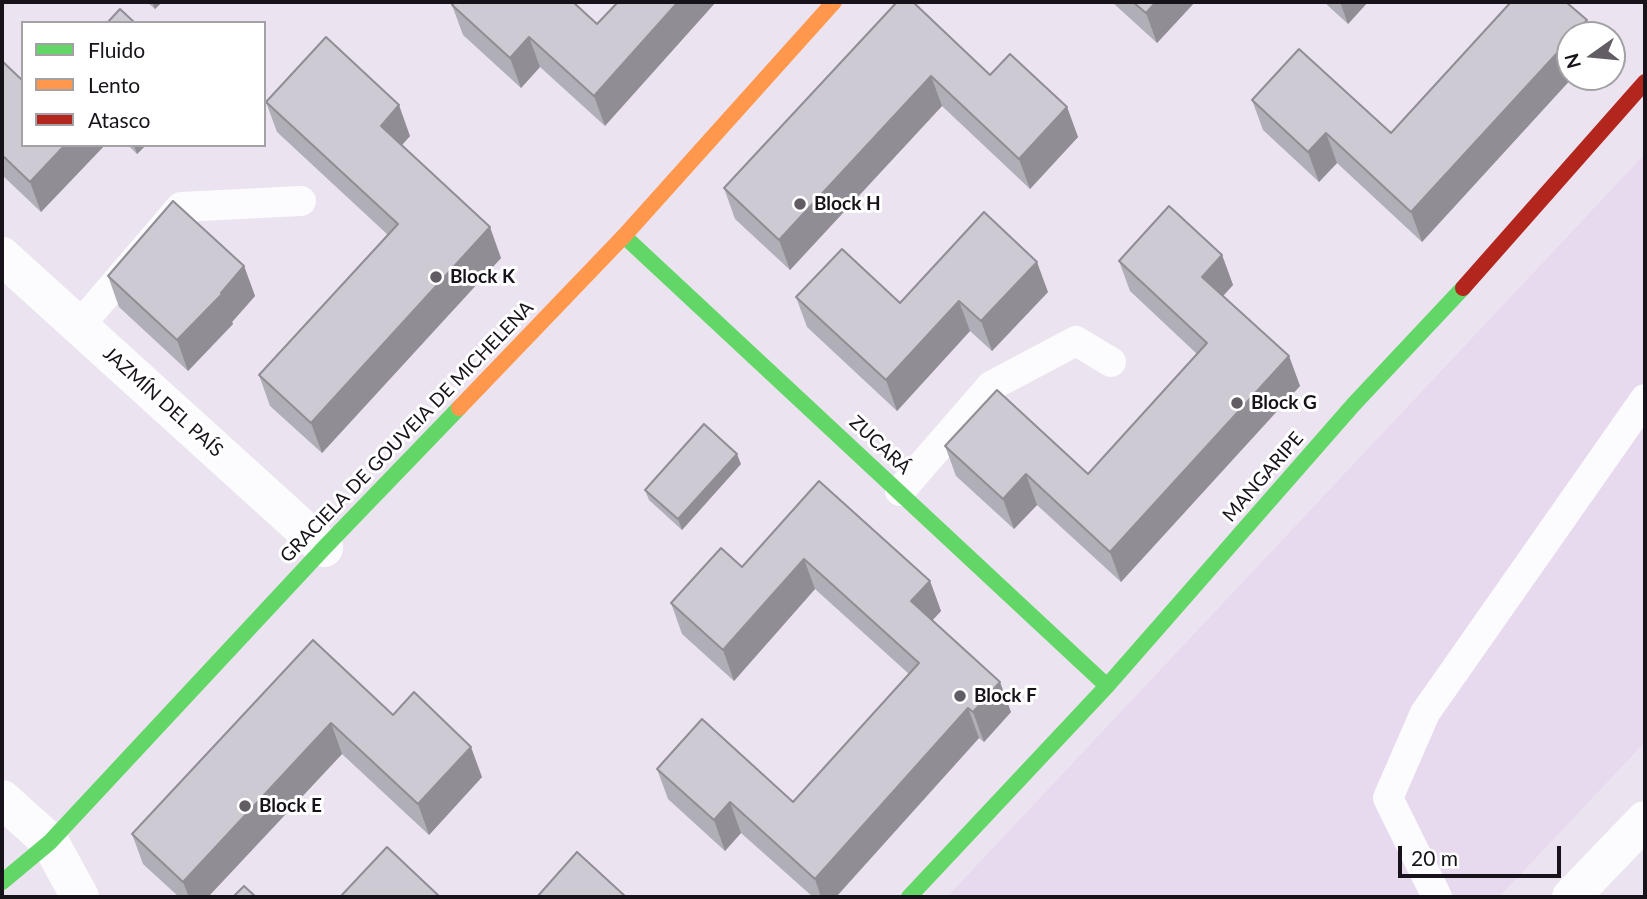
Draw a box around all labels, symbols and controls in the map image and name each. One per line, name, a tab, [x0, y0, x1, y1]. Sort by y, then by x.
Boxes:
legend	[21, 21, 266, 147]
north arrow	[1556, 21, 1626, 91]
text: Fluido	[88, 37, 145, 62]
text: N	[1559, 51, 1585, 71]
text: Lento	[88, 72, 140, 97]
text: Atasco	[88, 107, 150, 132]
place label: Block H	[814, 193, 881, 215]
marker: Block H	[792, 196, 808, 212]
place label: Block K	[450, 266, 515, 288]
marker: Block K	[428, 269, 444, 285]
street label: GRACIELA DE GOUVEIA DE MICHELENA	[276, 297, 538, 567]
street label: JAZMÍN DEL PAÍS	[98, 342, 228, 462]
place label: Block G	[1251, 392, 1317, 414]
marker: Block G	[1229, 395, 1245, 411]
street label: ZUCARÁ	[845, 411, 915, 479]
street label: MANGARIPE	[1218, 428, 1308, 526]
place label: Block F	[974, 685, 1037, 707]
marker: Block F	[952, 688, 968, 704]
place label: Block E	[259, 795, 322, 817]
marker: Block E	[237, 798, 253, 814]
scale bar	[1402, 832, 1565, 876]
text: 20 m	[1411, 845, 1458, 870]

